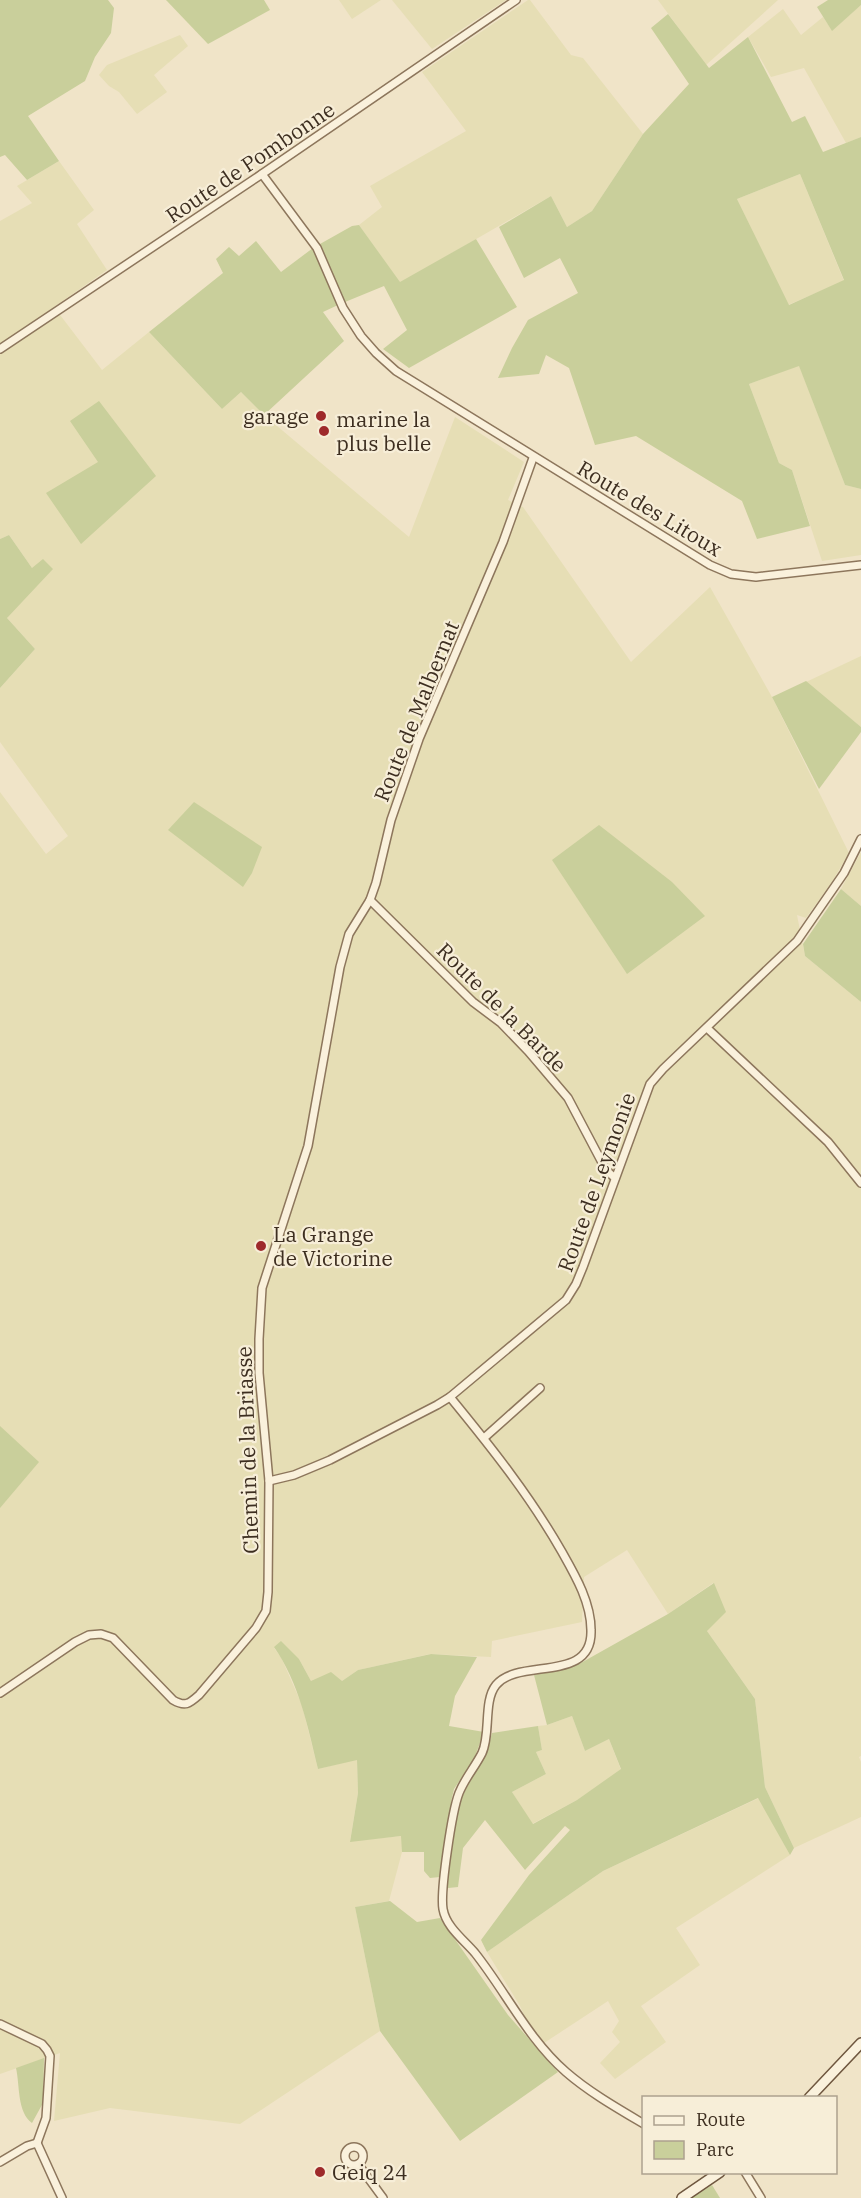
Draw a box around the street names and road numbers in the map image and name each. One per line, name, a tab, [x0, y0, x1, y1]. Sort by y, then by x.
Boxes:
street label: Route de Pombonne	[160, 95, 340, 229]
street label: Route des Litoux	[572, 454, 728, 562]
street label: Route de Malbernat	[367, 616, 465, 806]
street label: Route de la Barde	[431, 936, 573, 1078]
street label: Route de Leymonie	[551, 1088, 641, 1276]
street label: Chemin de la Briasse	[229, 1346, 265, 1554]

